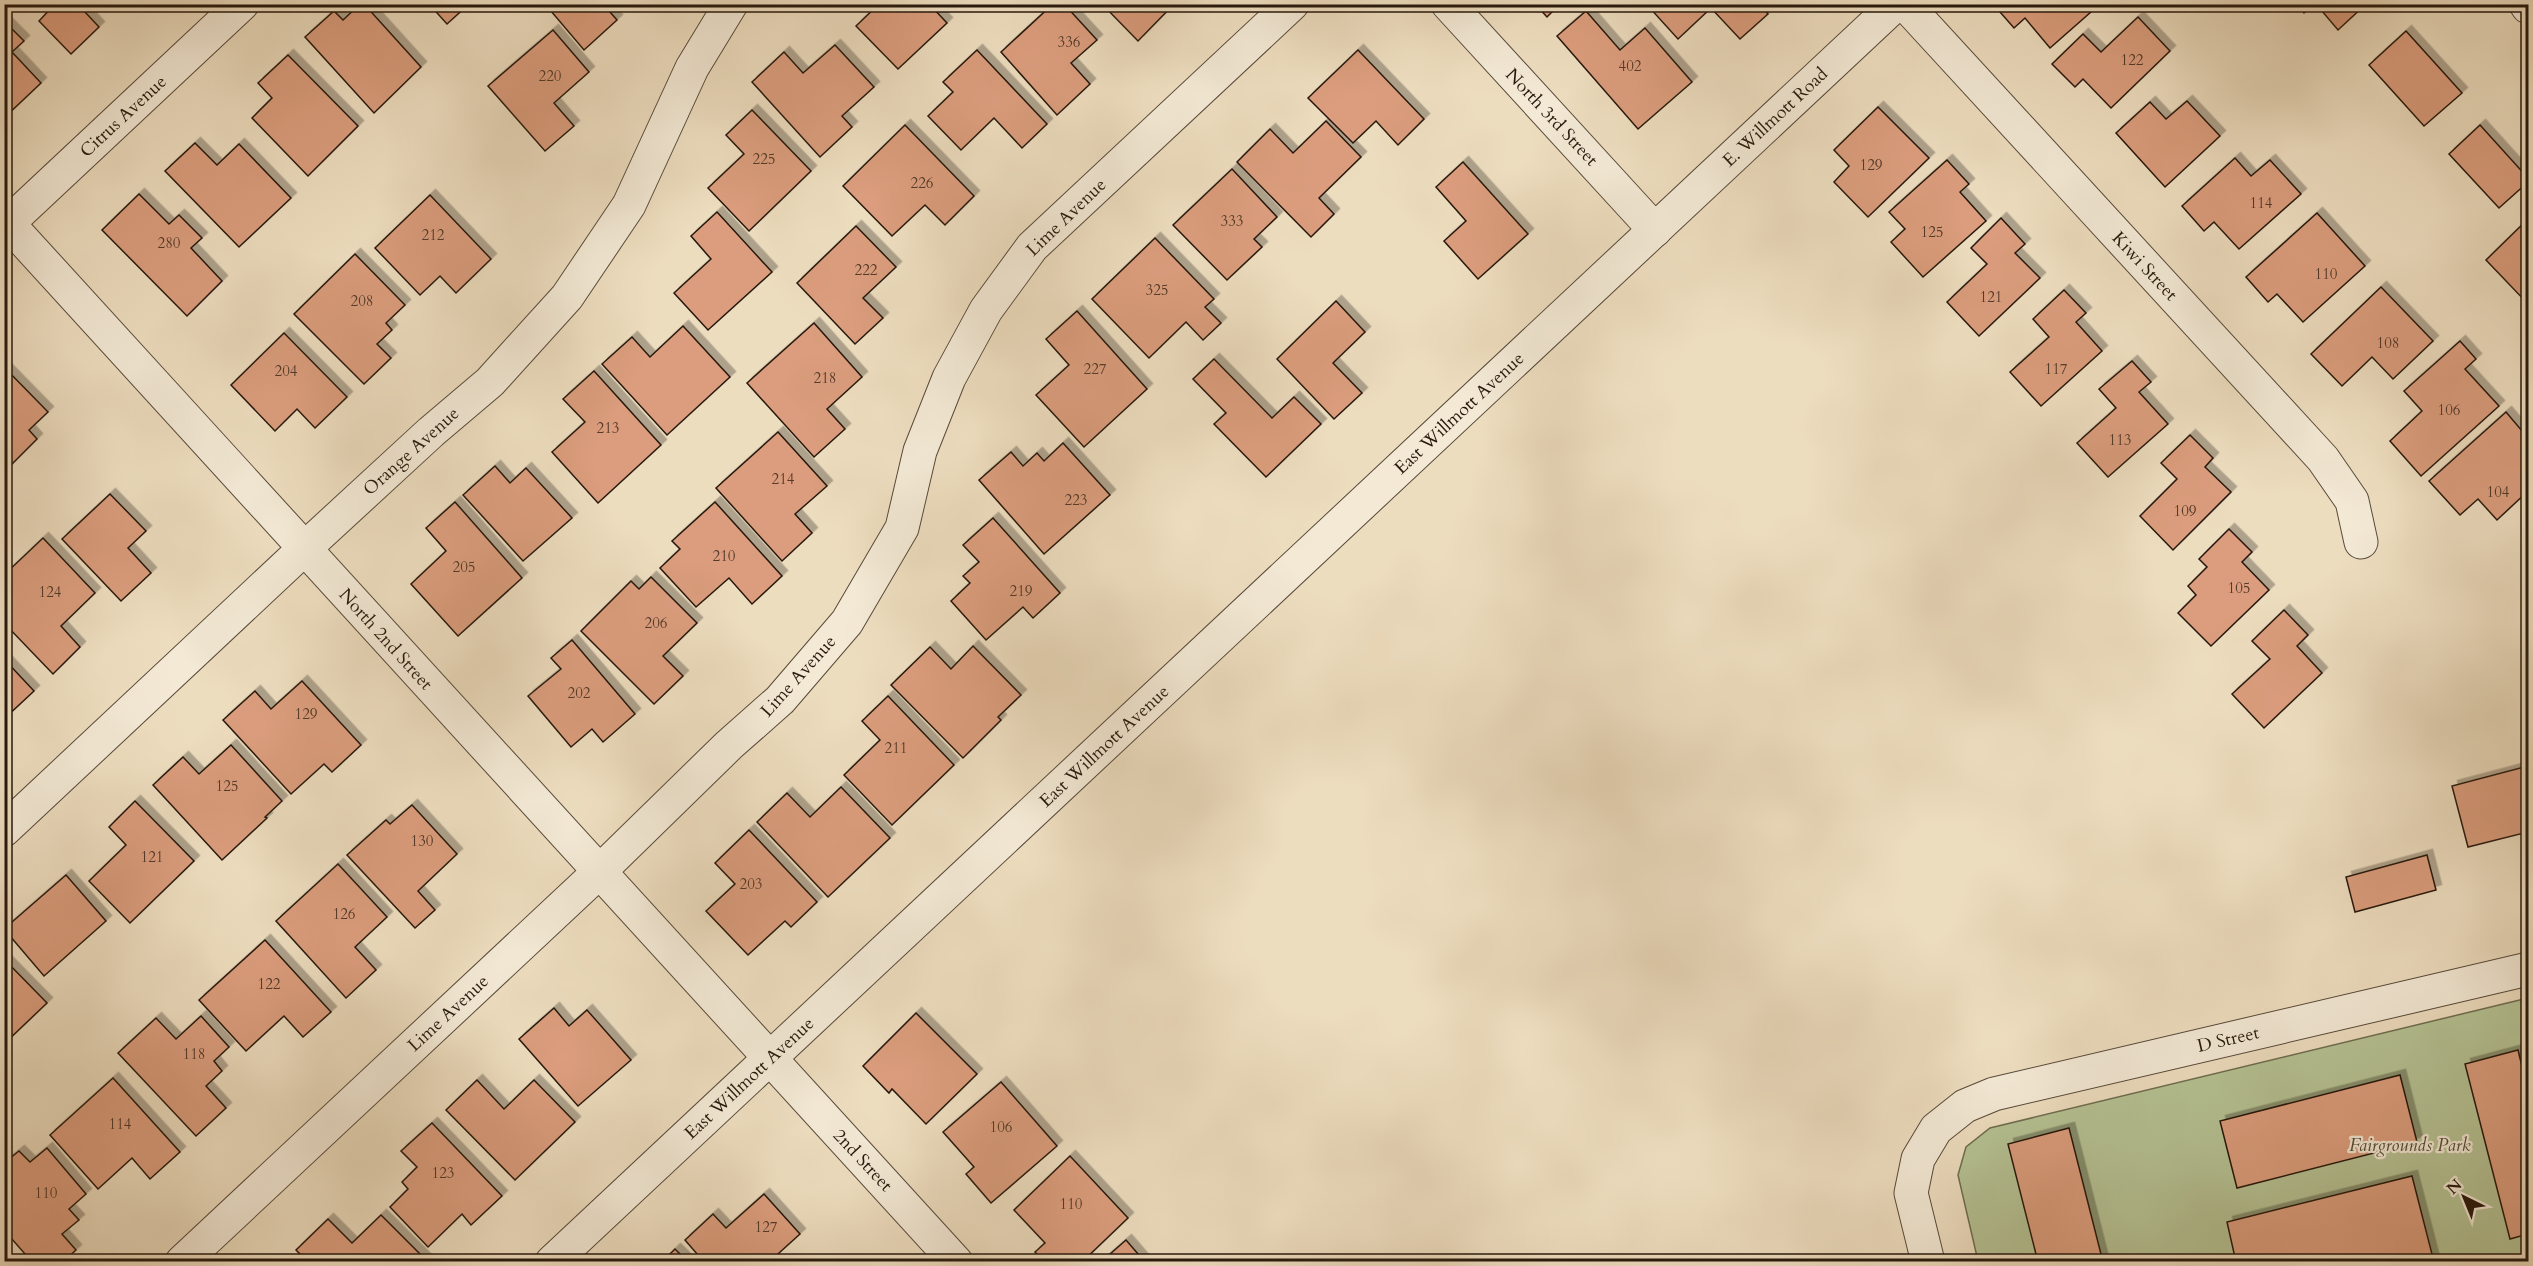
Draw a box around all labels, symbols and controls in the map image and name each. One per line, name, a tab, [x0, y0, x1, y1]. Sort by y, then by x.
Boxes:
house number: 336	[1057, 32, 1081, 52]
house number: 122	[2120, 50, 2144, 70]
house number: 402	[1618, 56, 1642, 76]
street label: E. Willmott Road	[1717, 62, 1834, 173]
street label: North 3rd Street	[1500, 63, 1604, 172]
house number: 220	[538, 66, 562, 86]
street label: Citrus Avenue	[75, 70, 172, 163]
house number: 225	[752, 149, 776, 169]
house number: 129	[1859, 155, 1883, 175]
house number: 226	[910, 173, 934, 193]
street label: Lime Avenue	[1021, 173, 1112, 262]
house number: 114	[2249, 193, 2273, 213]
house number: 333	[1220, 211, 1244, 231]
house number: 125	[1920, 222, 1944, 242]
house number: 212	[421, 225, 445, 245]
street label: Kiwi Street	[2106, 226, 2183, 307]
house number: 280	[157, 233, 181, 253]
house number: 222	[854, 260, 878, 280]
house number: 110	[2314, 264, 2338, 284]
house number: 325	[1145, 280, 1169, 300]
house number: 121	[1979, 287, 2003, 307]
house number: 208	[350, 291, 374, 311]
house number: 108	[2376, 333, 2400, 353]
street label: East Willmott Avenue	[1389, 347, 1530, 480]
house number: 227	[1083, 359, 1107, 379]
house number: 117	[2044, 359, 2068, 379]
house number: 204	[274, 361, 298, 381]
house number: 218	[813, 368, 837, 388]
house number: 106	[2437, 400, 2461, 420]
street label: Orange Avenue	[358, 401, 465, 501]
house number: 213	[596, 418, 620, 438]
house number: 113	[2108, 430, 2132, 450]
house number: 214	[771, 469, 795, 489]
house number: 104	[2486, 482, 2510, 502]
house number: 223	[1064, 490, 1088, 510]
house number: 109	[2173, 501, 2197, 521]
house number: 210	[712, 546, 736, 566]
house number: 205	[452, 557, 476, 577]
house number: 105	[2227, 578, 2251, 598]
house number: 219	[1009, 581, 1033, 601]
house number: 124	[38, 582, 62, 602]
street label: North 2nd Street	[333, 583, 438, 696]
house number: 206	[644, 613, 668, 633]
street label: Lime Avenue	[755, 630, 842, 723]
street label: East Willmott Avenue	[1034, 680, 1175, 813]
house number: 202	[567, 683, 591, 703]
house number: 129	[294, 704, 318, 724]
house number: 211	[884, 738, 908, 758]
house number: 125	[215, 776, 239, 796]
house number: 130	[410, 831, 434, 851]
house number: 121	[140, 847, 164, 867]
house number: 203	[739, 874, 763, 894]
house number: 126	[332, 904, 356, 924]
street label: Lime Avenue	[402, 969, 494, 1057]
house number: 122	[257, 974, 281, 994]
street label: East Willmott Avenue	[679, 1012, 820, 1145]
street label: D Street	[2195, 1020, 2262, 1059]
house number: 118	[182, 1044, 206, 1064]
house number: 114	[108, 1114, 132, 1134]
house number: 106	[989, 1117, 1013, 1137]
street label: 2nd Street	[827, 1124, 898, 1197]
park label: Fairgrounds Park	[2349, 1133, 2471, 1158]
house number: 123	[431, 1163, 455, 1183]
north arrow	[2434, 1167, 2494, 1227]
text: N	[2442, 1174, 2467, 1200]
house number: 110	[34, 1183, 58, 1203]
house number: 110	[1059, 1194, 1083, 1214]
house number: 127	[754, 1217, 778, 1237]

